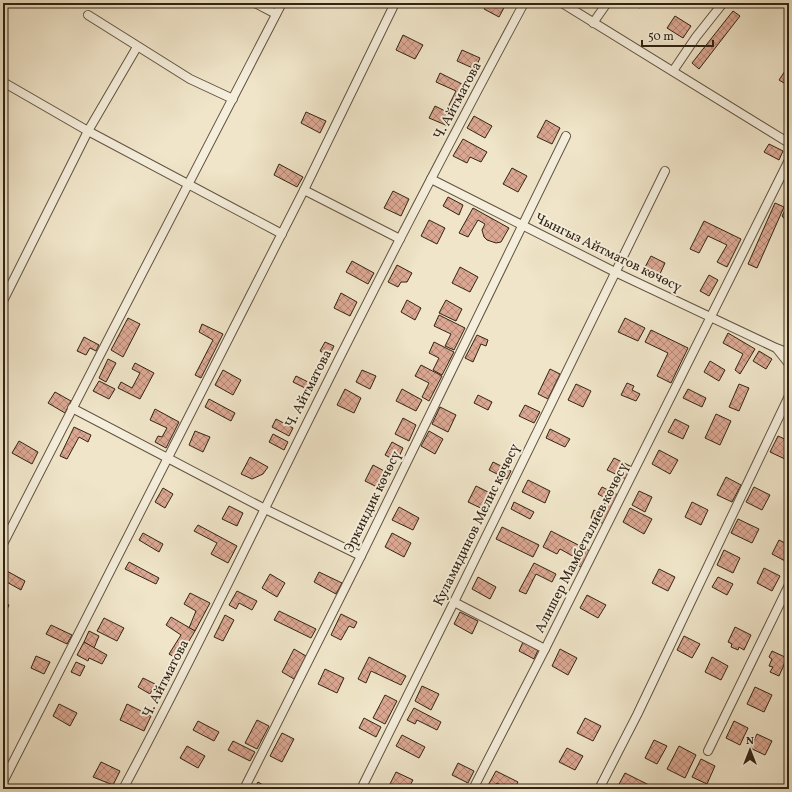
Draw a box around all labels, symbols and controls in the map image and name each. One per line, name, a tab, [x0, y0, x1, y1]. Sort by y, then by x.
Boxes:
scale bar	[642, 22, 713, 48]
text: 50 m	[648, 29, 674, 45]
street label: Ч. Айтматова	[429, 59, 487, 143]
street label: Чынгыз Айтматов көчөсү	[531, 209, 686, 297]
street label: Ч. Айтматова	[281, 346, 337, 431]
street label: Куламидинов Мелис көчөсү	[429, 440, 525, 609]
street label: Эркиндик көчөсү	[340, 447, 406, 556]
street label: Алишер Мамбеталиев көчөсү	[531, 459, 634, 636]
street label: Ч. Айтматова	[138, 636, 194, 721]
north arrow	[730, 730, 770, 770]
text: N	[746, 734, 754, 749]

